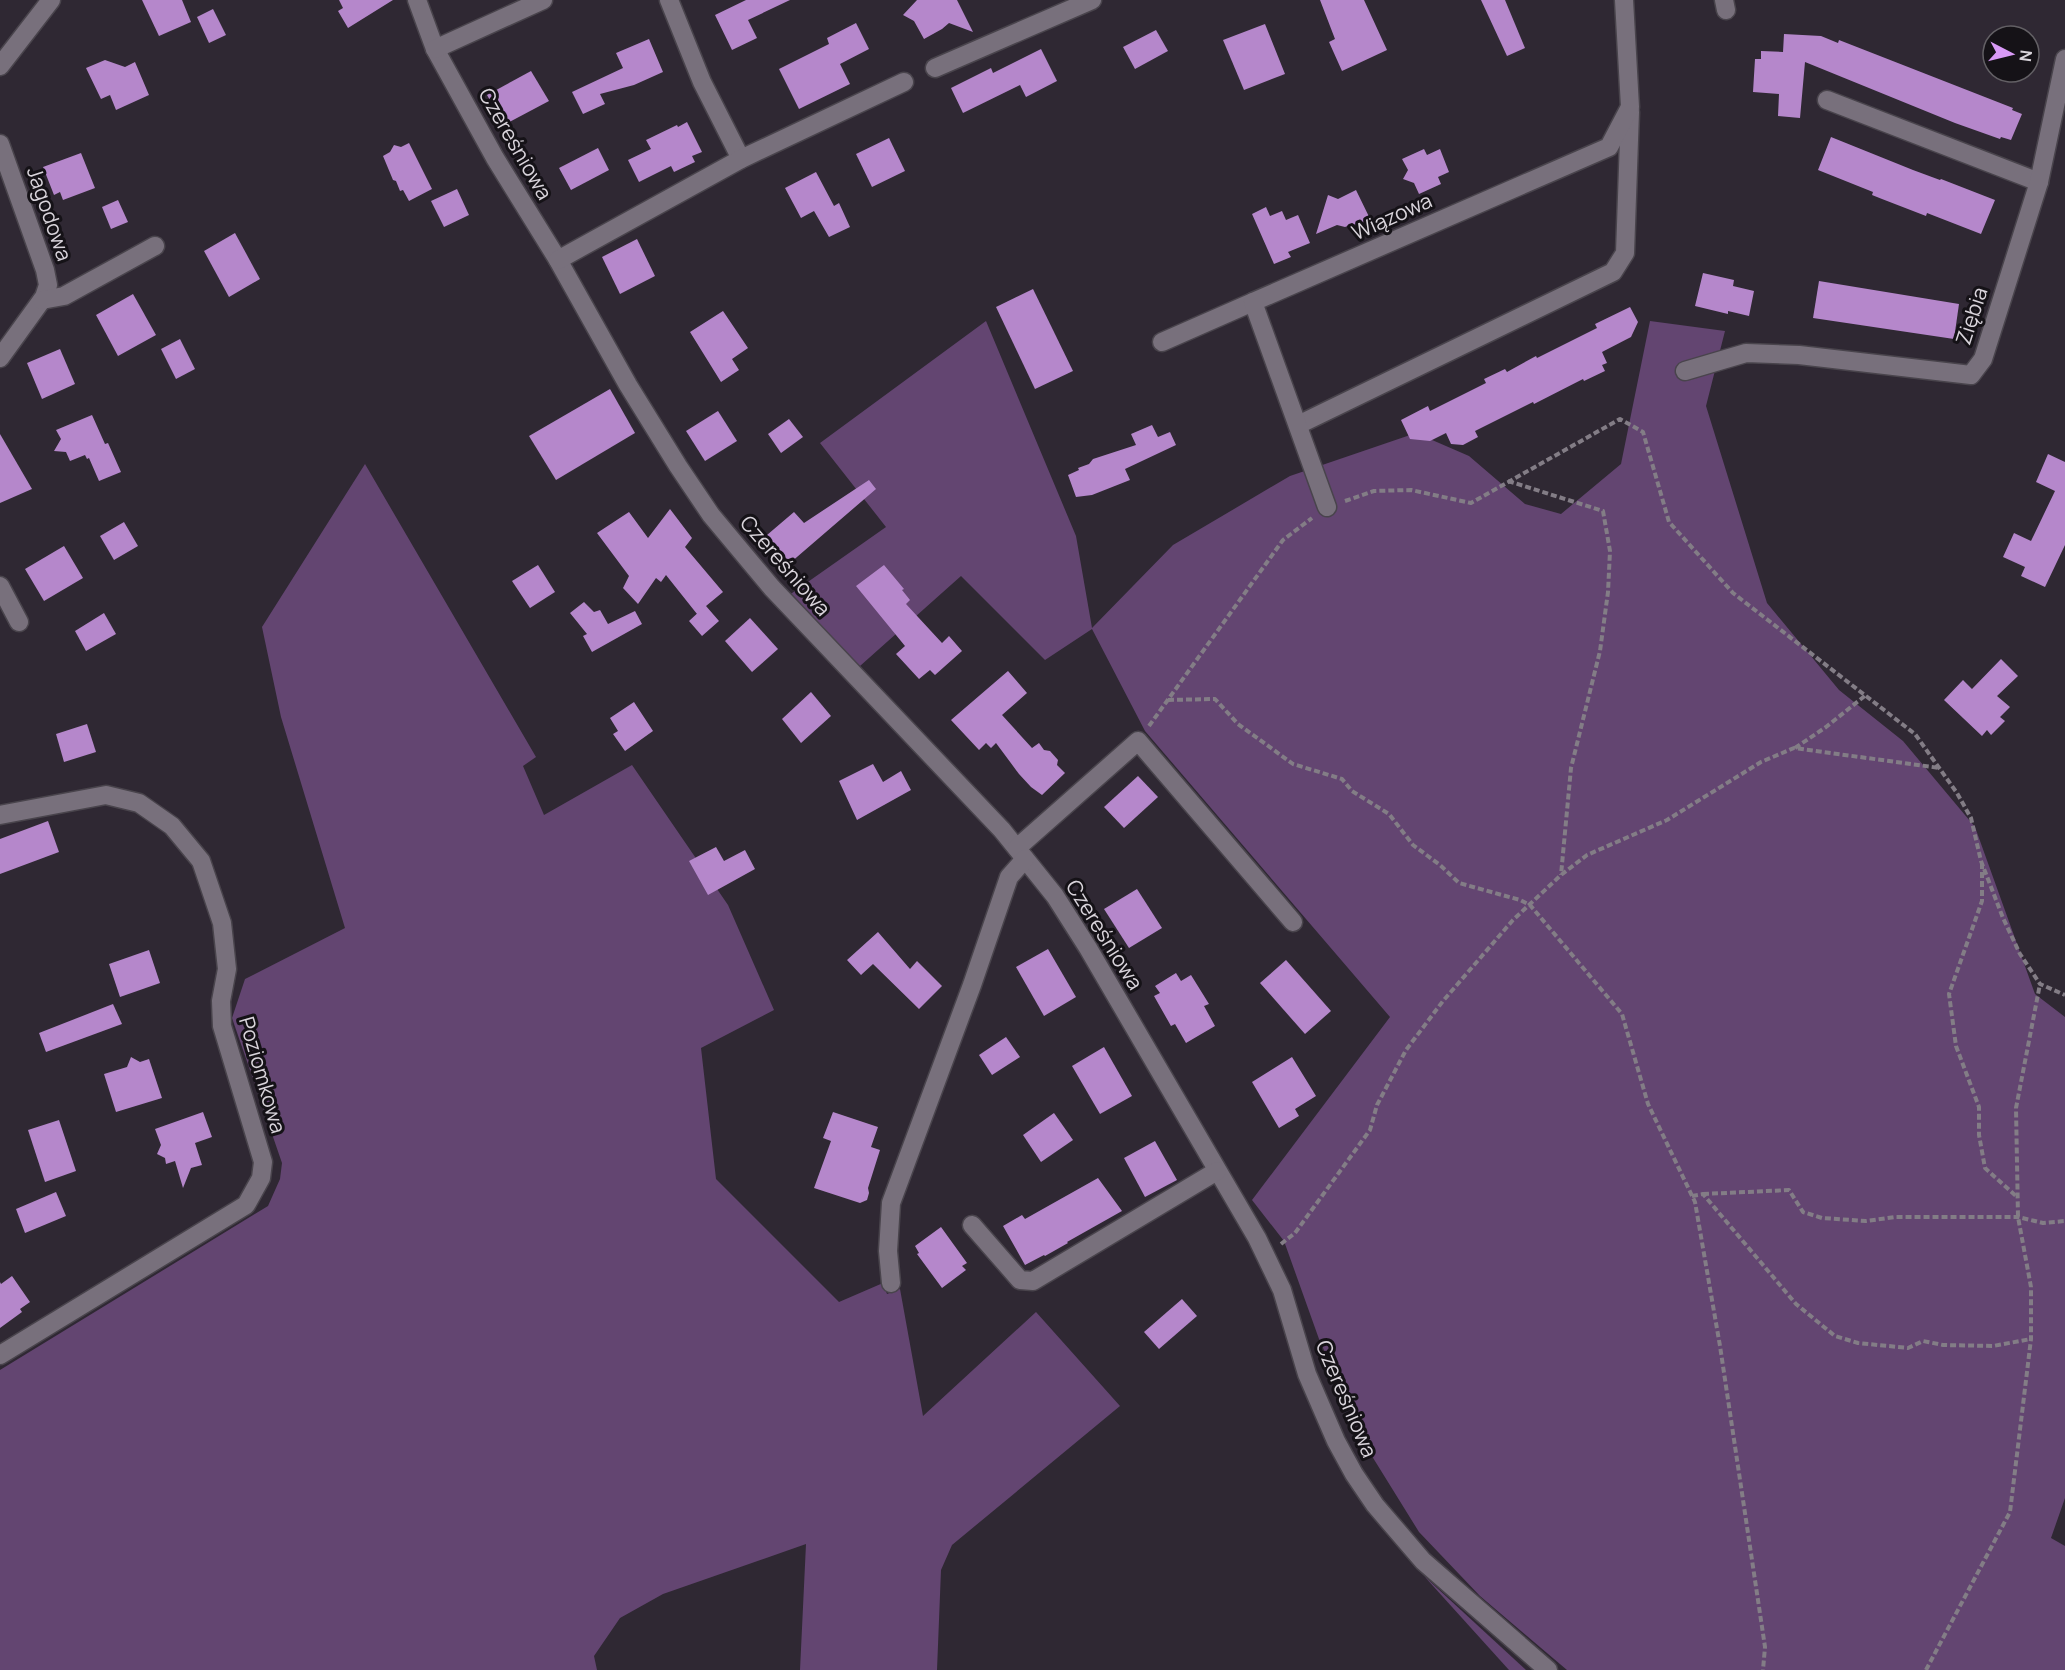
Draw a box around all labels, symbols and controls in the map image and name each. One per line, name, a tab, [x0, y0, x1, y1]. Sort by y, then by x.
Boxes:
north arrow	[1981, 24, 2041, 84]
text: N	[2014, 49, 2038, 63]
street label: Czereśniowa	[473, 82, 559, 205]
street label: Jagodowa	[21, 163, 79, 264]
street label: Wiązowa	[1347, 186, 1436, 246]
street label: Ziębia	[1949, 283, 1993, 348]
street label: Czereśniowa	[734, 509, 837, 622]
street label: Czereśniowa	[1060, 874, 1150, 995]
street label: Poziomkowa	[233, 1013, 293, 1136]
street label: Czereśniowa	[1310, 1336, 1384, 1462]

